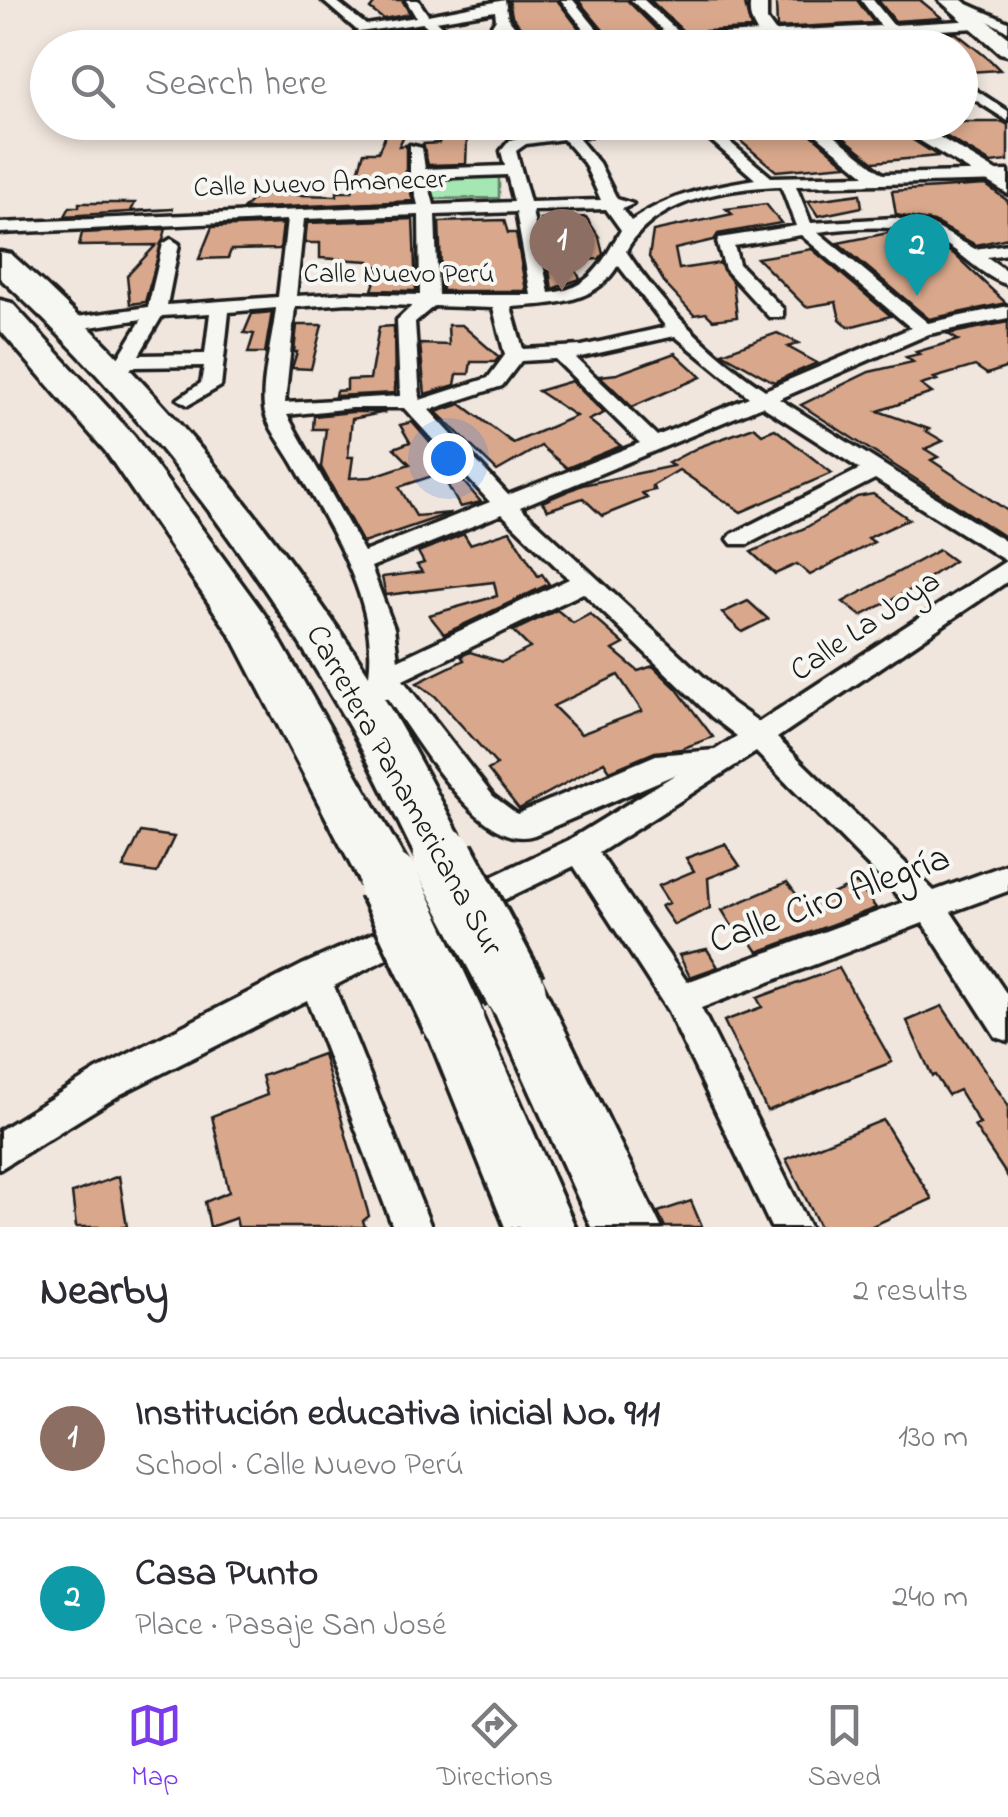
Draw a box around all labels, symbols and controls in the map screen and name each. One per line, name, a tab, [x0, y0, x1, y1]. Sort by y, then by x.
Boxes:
search box	[30, 30, 978, 140]
text: Search here	[145, 57, 327, 113]
icon: search	[65, 58, 120, 113]
street label: Calle Nuevo Amanecer	[193, 160, 448, 210]
pin: 1	[530, 208, 594, 291]
pin: 2	[884, 214, 950, 296]
street label: Calle Nuevo Perú	[304, 255, 494, 296]
your location	[423, 433, 474, 484]
street label: Calle La Joya	[781, 559, 951, 695]
street label: Carretera Panamericana Sur	[292, 617, 514, 965]
street label: Calle Ciro Alegría	[702, 832, 958, 970]
text: Nearby	[40, 1262, 168, 1323]
text: 2 results	[853, 1269, 968, 1316]
text: Institución educativa inicial No. 911	[135, 1387, 660, 1443]
text: 1	[67, 1415, 78, 1462]
text: 130 m	[898, 1415, 968, 1462]
text: School · Calle Nuevo Perú	[135, 1443, 464, 1490]
text: Casa Punto	[135, 1547, 318, 1603]
text: 2	[65, 1575, 80, 1622]
text: 240 m	[892, 1575, 968, 1622]
text: Place · Pasaje San José	[135, 1603, 446, 1650]
tab: Map	[127, 1698, 182, 1799]
tab: Directions	[437, 1698, 553, 1799]
tab: Saved	[808, 1698, 881, 1799]

